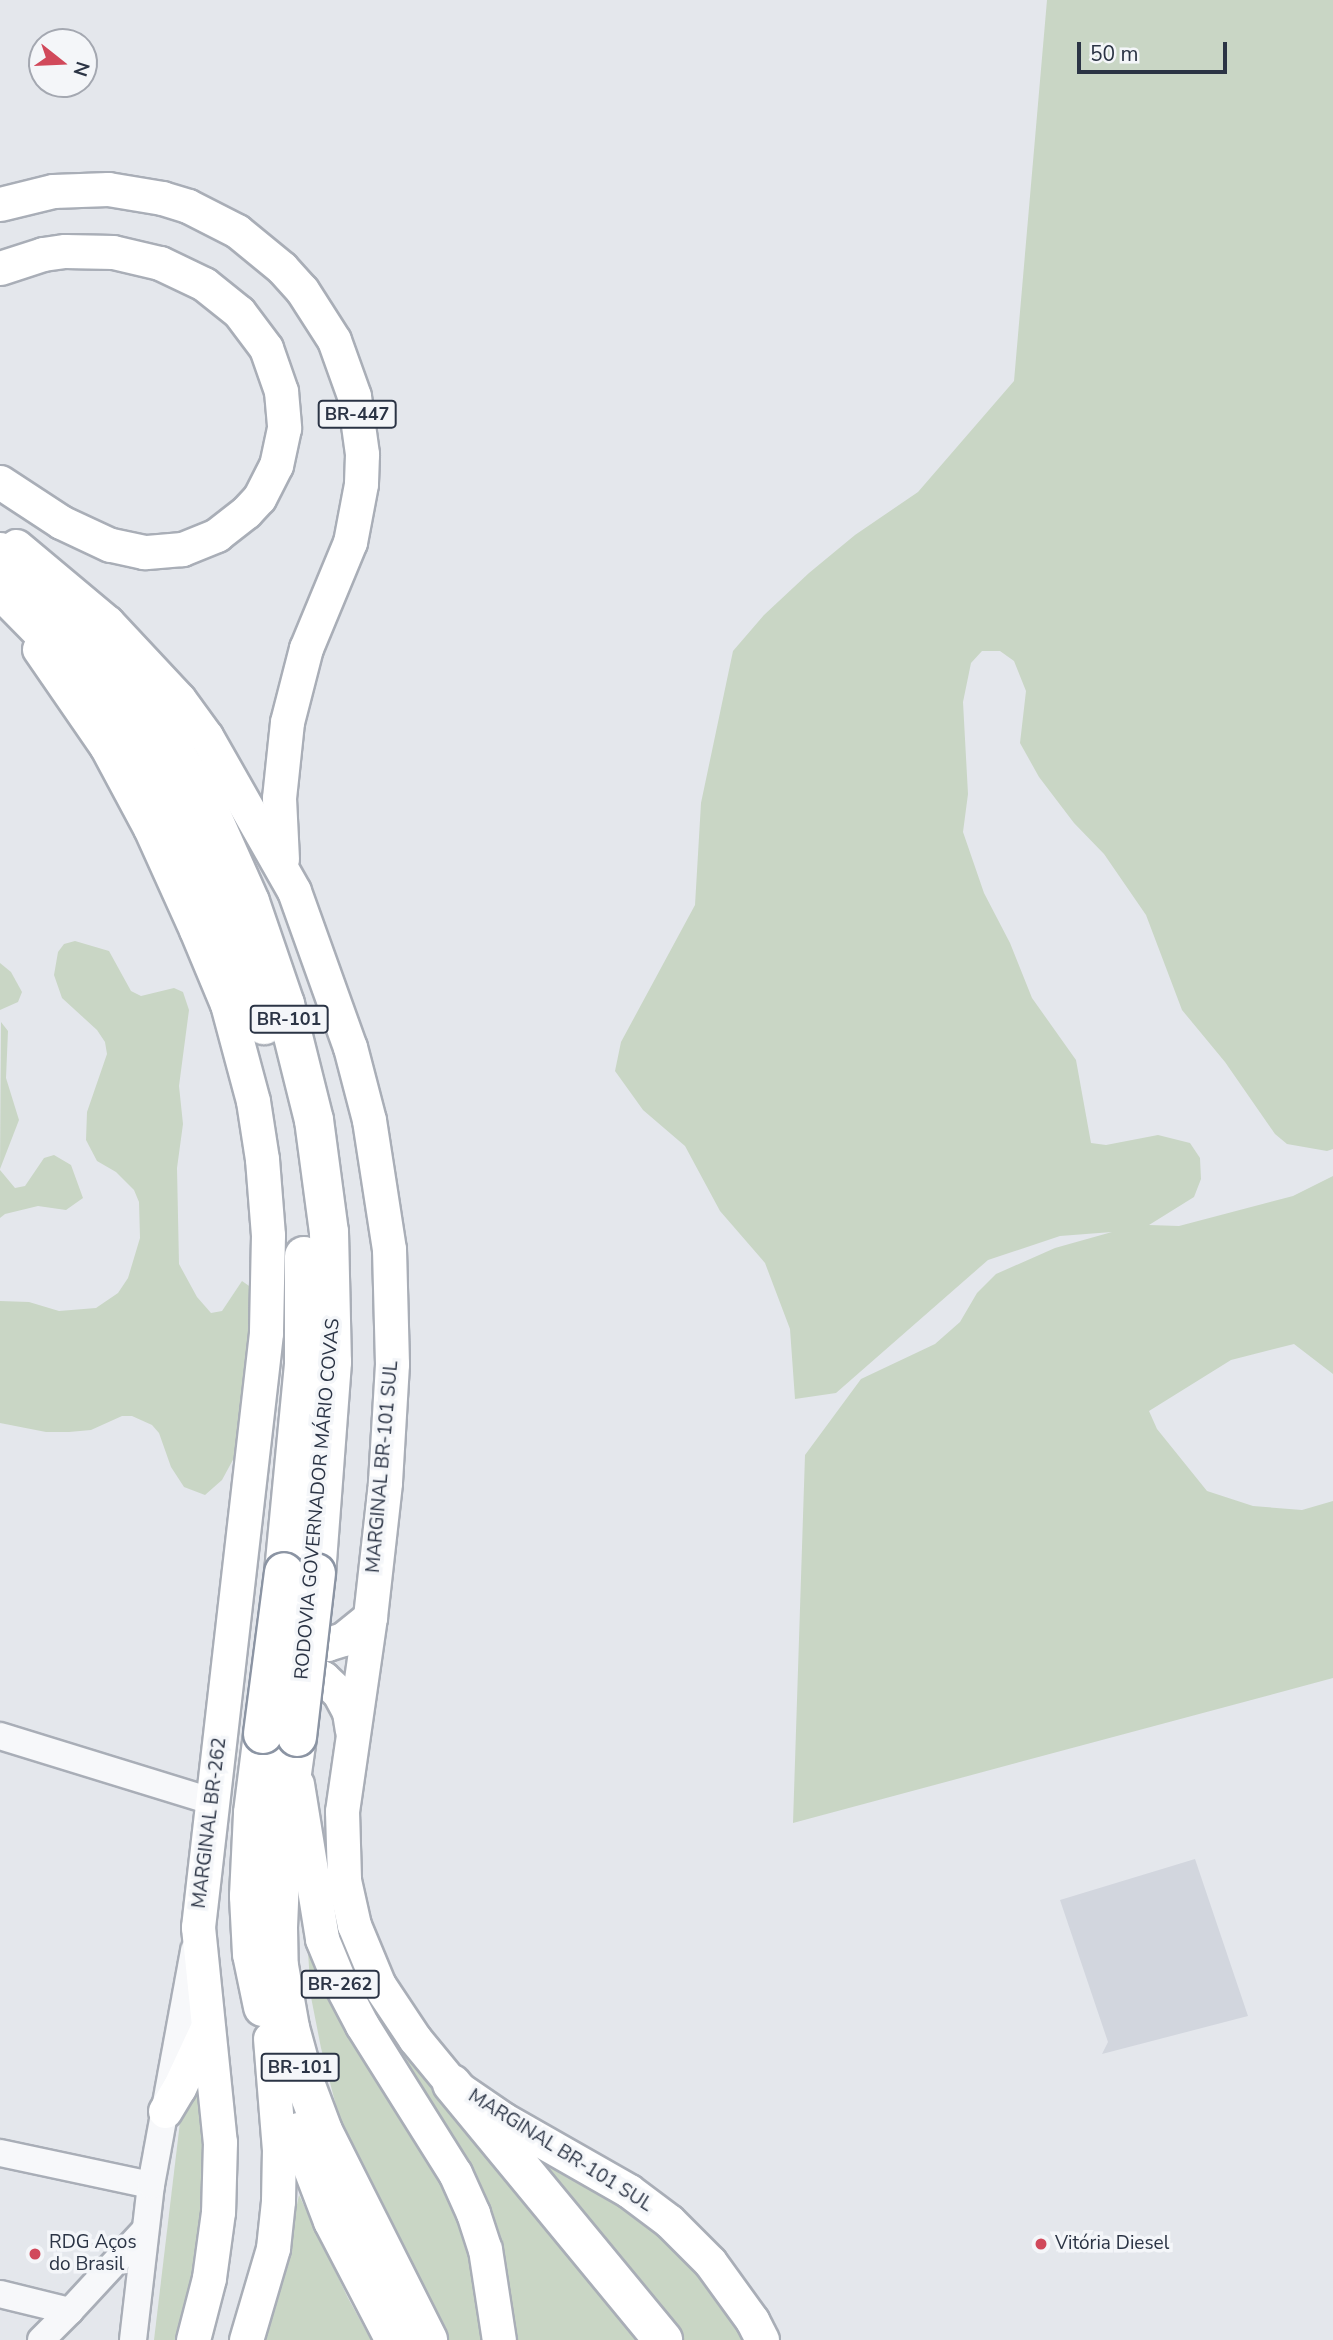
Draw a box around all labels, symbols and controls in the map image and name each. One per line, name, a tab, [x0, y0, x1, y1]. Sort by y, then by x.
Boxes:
north arrow	[28, 28, 98, 98]
scale bar	[1081, 28, 1232, 72]
text: 50 m	[1090, 40, 1139, 68]
text: N	[67, 58, 96, 80]
road number: BR-447	[317, 400, 397, 428]
road number: BR-101	[249, 1004, 329, 1034]
street label: RODOVIA GOVERNADOR MÁRIO COVAS	[291, 1317, 345, 1681]
street label: MARGINAL BR-101 SUL	[362, 1360, 404, 1574]
street label: MARGINAL BR-262	[188, 1736, 232, 1910]
road number: BR-262	[300, 1970, 380, 1998]
road number: BR-101	[260, 2052, 340, 2082]
street label: MARGINAL BR-101 SUL	[464, 2085, 656, 2217]
place label: RDG Aços do Brasil	[49, 2232, 137, 2276]
place label: Vitória Diesel	[1055, 2233, 1169, 2255]
marker: Vitória Diesel	[1033, 2236, 1049, 2252]
marker: RDG Aços do Brasil	[27, 2246, 43, 2262]

